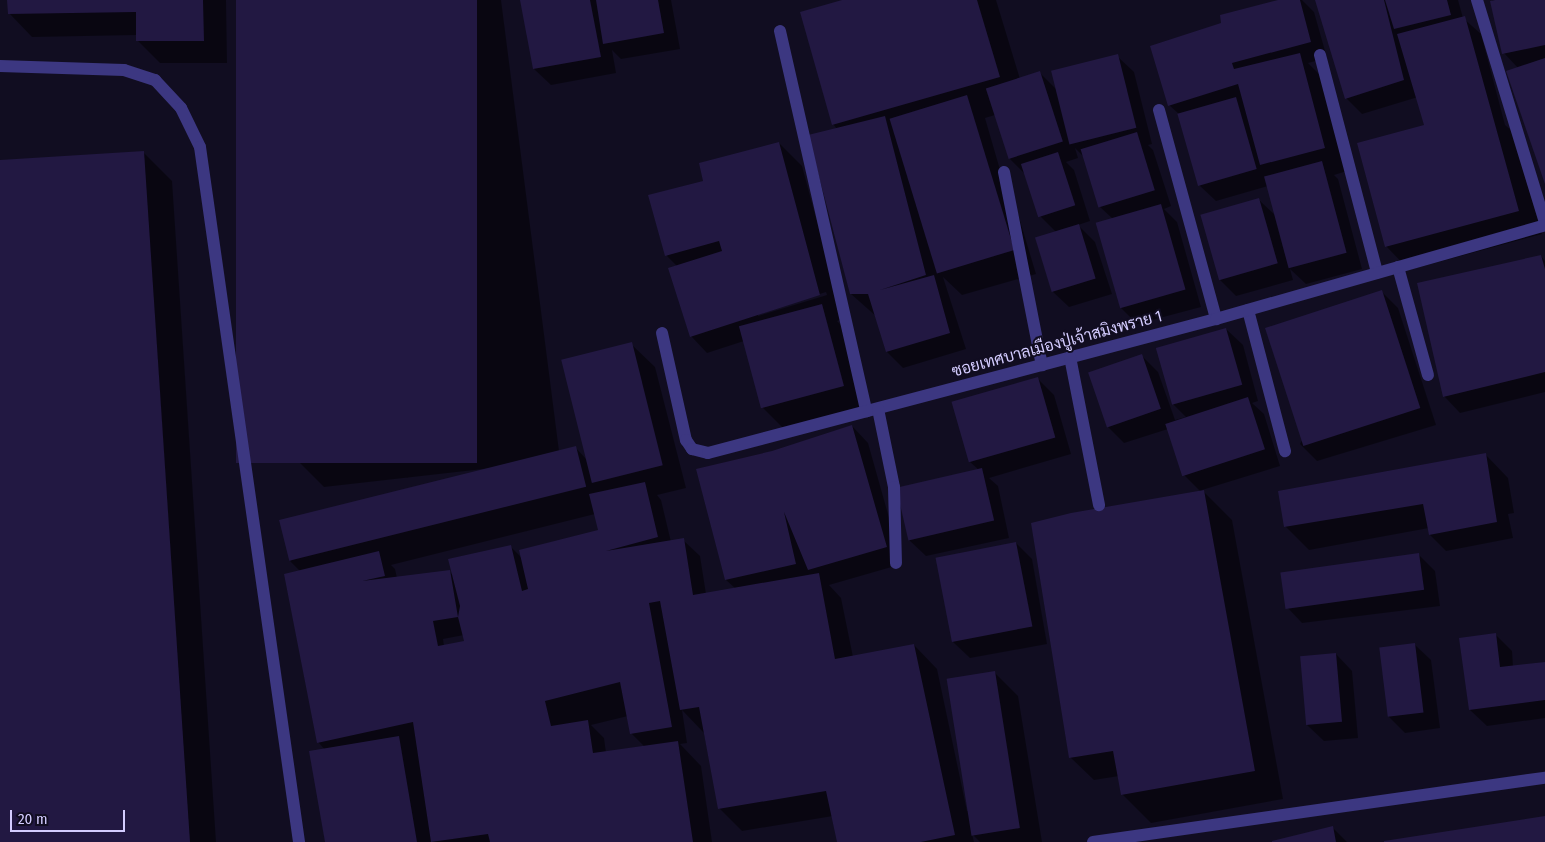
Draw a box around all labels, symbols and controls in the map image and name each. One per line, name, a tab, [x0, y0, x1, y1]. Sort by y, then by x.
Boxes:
street label: ซอยเทศบาลเมืองปู่เจ้าสมิงพราย 1	[950, 307, 1164, 381]
scale bar	[12, 800, 128, 832]
text: 20 m	[18, 810, 48, 828]

